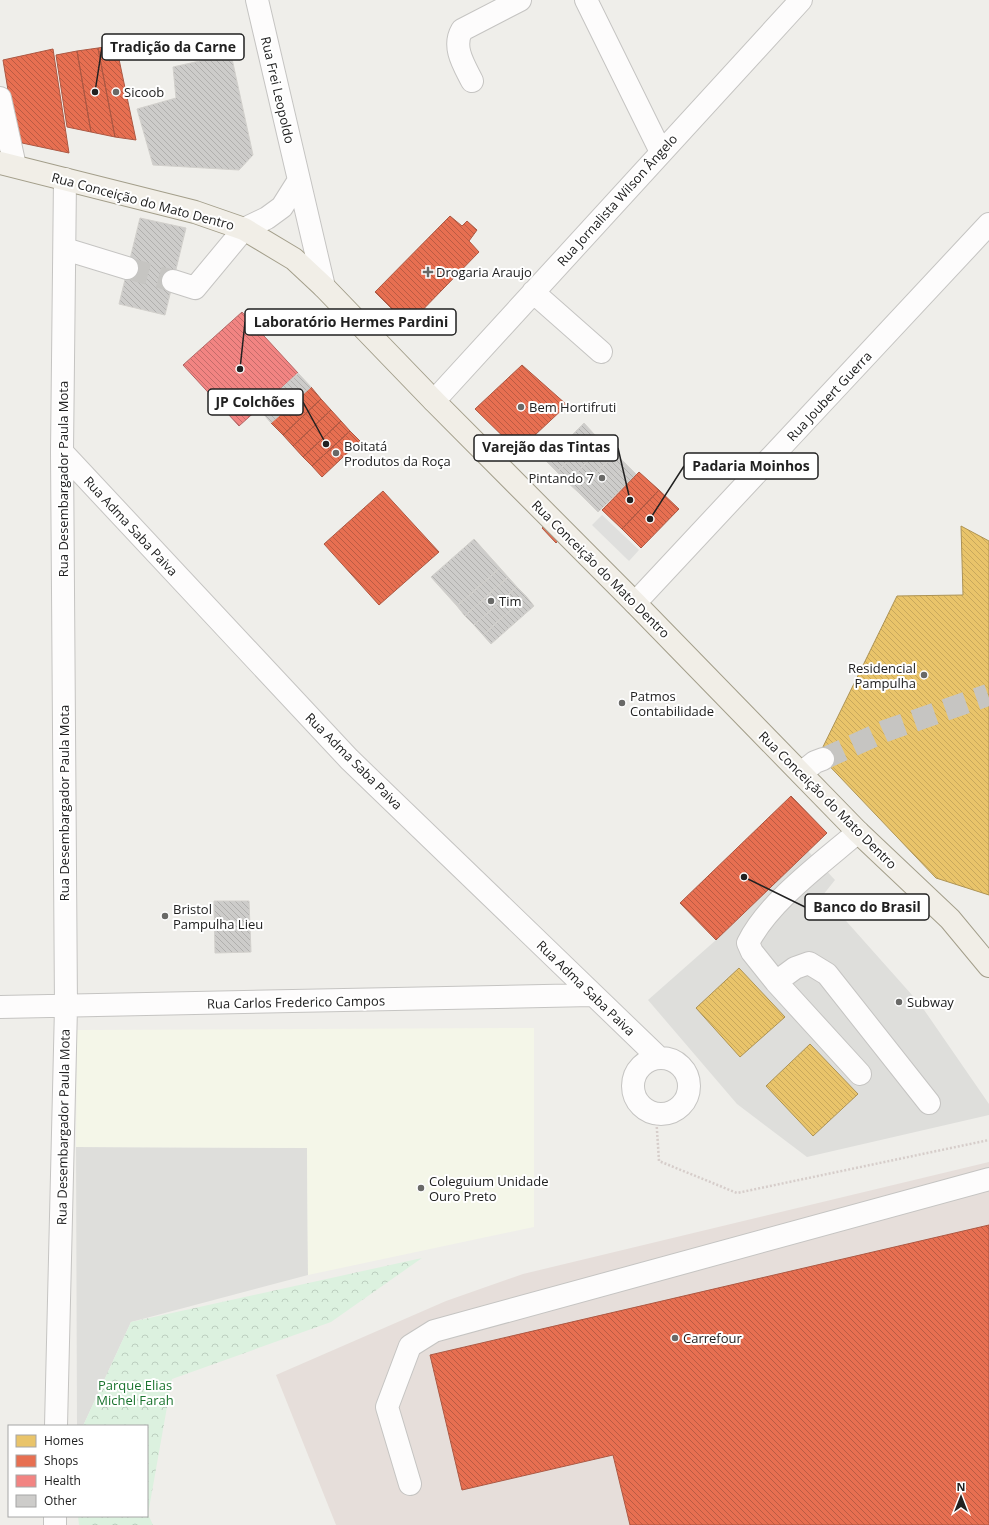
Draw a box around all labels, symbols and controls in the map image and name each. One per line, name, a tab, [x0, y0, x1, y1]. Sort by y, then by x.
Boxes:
callout: Tradição da Carne	[102, 34, 244, 60]
street label: Rua Frei Leopoldo	[257, 35, 299, 145]
text: Tradição da Carne	[110, 37, 236, 56]
place label: Sicoob	[124, 83, 164, 101]
marker: Sicoob	[111, 87, 121, 97]
street label: Rua Jornalista Wilson Ângelo	[553, 130, 681, 270]
street label: Rua Conceição do Mato Dentro	[50, 168, 236, 234]
place label: Drogaria Araujo	[436, 263, 532, 281]
marker: Drogaria Araujo	[423, 267, 433, 277]
callout: Laboratório Hermes Pardini	[245, 309, 456, 335]
text: Laboratório Hermes Pardini	[254, 312, 448, 331]
street label: Rua Joubert Guerra	[783, 347, 875, 445]
street label: Rua Desembargador Paula Mota	[54, 381, 72, 577]
callout: JP Colchões	[208, 389, 303, 415]
text: JP Colchões	[213, 392, 295, 411]
place label: Bem Hortifruti	[529, 398, 616, 416]
marker: Bem Hortifruti	[516, 402, 526, 412]
callout: Varejão das Tintas	[474, 435, 618, 461]
place label: Boitatá Produtos da Roça	[344, 437, 451, 470]
text: Varejão das Tintas	[482, 437, 610, 456]
marker: Boitatá Produtos da Roça	[331, 448, 341, 458]
callout: Padaria Moinhos	[684, 453, 818, 479]
text: Padaria Moinhos	[692, 456, 810, 475]
place label: Pintando 7	[529, 469, 594, 487]
street label: Rua Adma Saba Paiva	[80, 472, 182, 580]
marker: Pintando 7	[597, 473, 607, 483]
street label: Rua Conceição do Mato Dentro	[528, 496, 674, 642]
place label: Tim	[499, 592, 521, 610]
marker: Tim	[486, 596, 496, 606]
place label: Residencial Pampulha	[848, 659, 916, 692]
marker: Residencial Pampulha	[919, 670, 929, 680]
place label: Patmos Contabilidade	[630, 687, 714, 720]
marker: Patmos Contabilidade	[617, 698, 627, 708]
street label: Rua Desembargador Paula Mota	[55, 705, 73, 901]
street label: Rua Adma Saba Paiva	[302, 709, 406, 813]
street label: Rua Conceição do Mato Dentro	[755, 727, 901, 873]
callout: Banco do Brasil	[805, 894, 929, 920]
text: Banco do Brasil	[813, 897, 921, 916]
place label: Bristol Pampulha Lieu	[173, 900, 263, 933]
marker: Bristol Pampulha Lieu	[160, 911, 170, 921]
street label: Rua Adma Saba Paiva	[533, 936, 639, 1040]
street label: Rua Carlos Frederico Campos	[207, 991, 385, 1013]
place label: Subway	[907, 993, 954, 1011]
marker: Subway	[894, 997, 904, 1007]
street label: Rua Desembargador Paula Mota	[52, 1029, 74, 1225]
place label: Coleguium Unidade Ouro Preto	[429, 1172, 548, 1205]
marker: Coleguium Unidade Ouro Preto	[416, 1183, 426, 1193]
place label: Carrefour	[683, 1329, 743, 1347]
marker: Carrefour	[670, 1333, 680, 1343]
park label: Parque Elias Michel Farah	[96, 1376, 174, 1409]
legend	[8, 1425, 148, 1517]
text: Homes	[44, 1432, 84, 1449]
text: Shops	[44, 1452, 79, 1469]
text: Health	[44, 1472, 81, 1489]
north arrow	[941, 1477, 981, 1517]
text: N	[957, 1479, 965, 1494]
text: Other	[44, 1492, 77, 1509]

